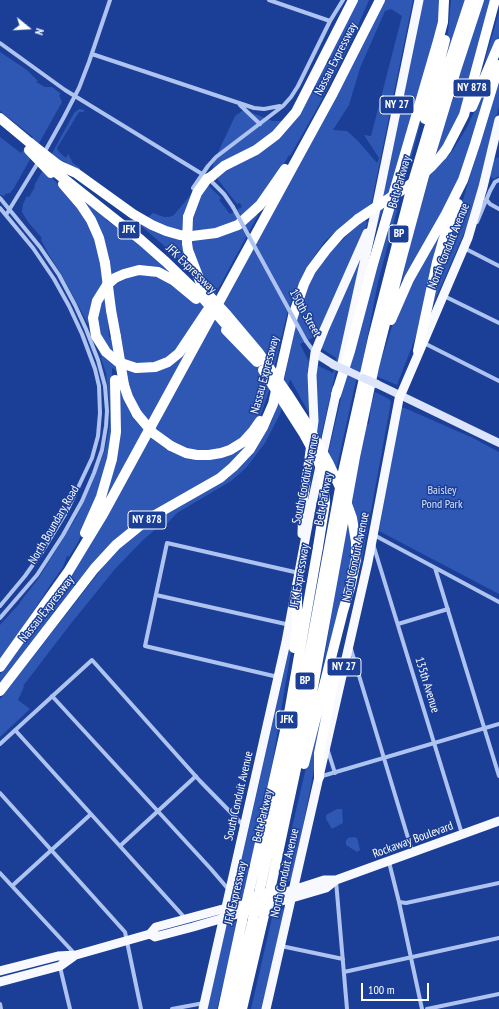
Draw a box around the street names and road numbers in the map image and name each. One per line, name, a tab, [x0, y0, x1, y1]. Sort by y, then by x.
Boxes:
street label: Nassau Expressway	[311, 20, 361, 98]
road number: NY 878	[453, 79, 491, 97]
road number: NY 27	[380, 96, 414, 114]
street label: Belt Parkway	[386, 154, 414, 210]
street label: North Conduit Avenue	[425, 201, 473, 291]
road number: JFK	[118, 221, 140, 239]
road number: BP	[389, 225, 409, 243]
street label: JFK Expressway	[163, 241, 219, 297]
street label: 150th Street	[286, 287, 324, 339]
street label: Nassau Expressway	[248, 335, 282, 415]
street label: South Conduit Avenue	[289, 433, 323, 525]
street label: Belt Parkway	[312, 471, 336, 527]
street label: North Boundary Road	[26, 483, 82, 567]
road number: NY 878	[128, 511, 166, 529]
street label: North Conduit Avenue	[339, 511, 373, 603]
street label: JFK Expressway	[287, 543, 313, 609]
street label: Nassau Expressway	[17, 573, 77, 645]
street label: 135th Avenue	[412, 655, 442, 715]
road number: NY 27	[327, 658, 361, 676]
road number: BP	[295, 672, 315, 690]
road number: JFK	[276, 711, 298, 729]
street label: South Conduit Avenue	[222, 750, 256, 842]
street label: Belt Parkway	[250, 788, 276, 844]
street label: Rockaway Boulevard	[371, 819, 455, 861]
street label: North Conduit Avenue	[268, 827, 302, 919]
street label: JFK Expressway	[222, 860, 250, 926]

